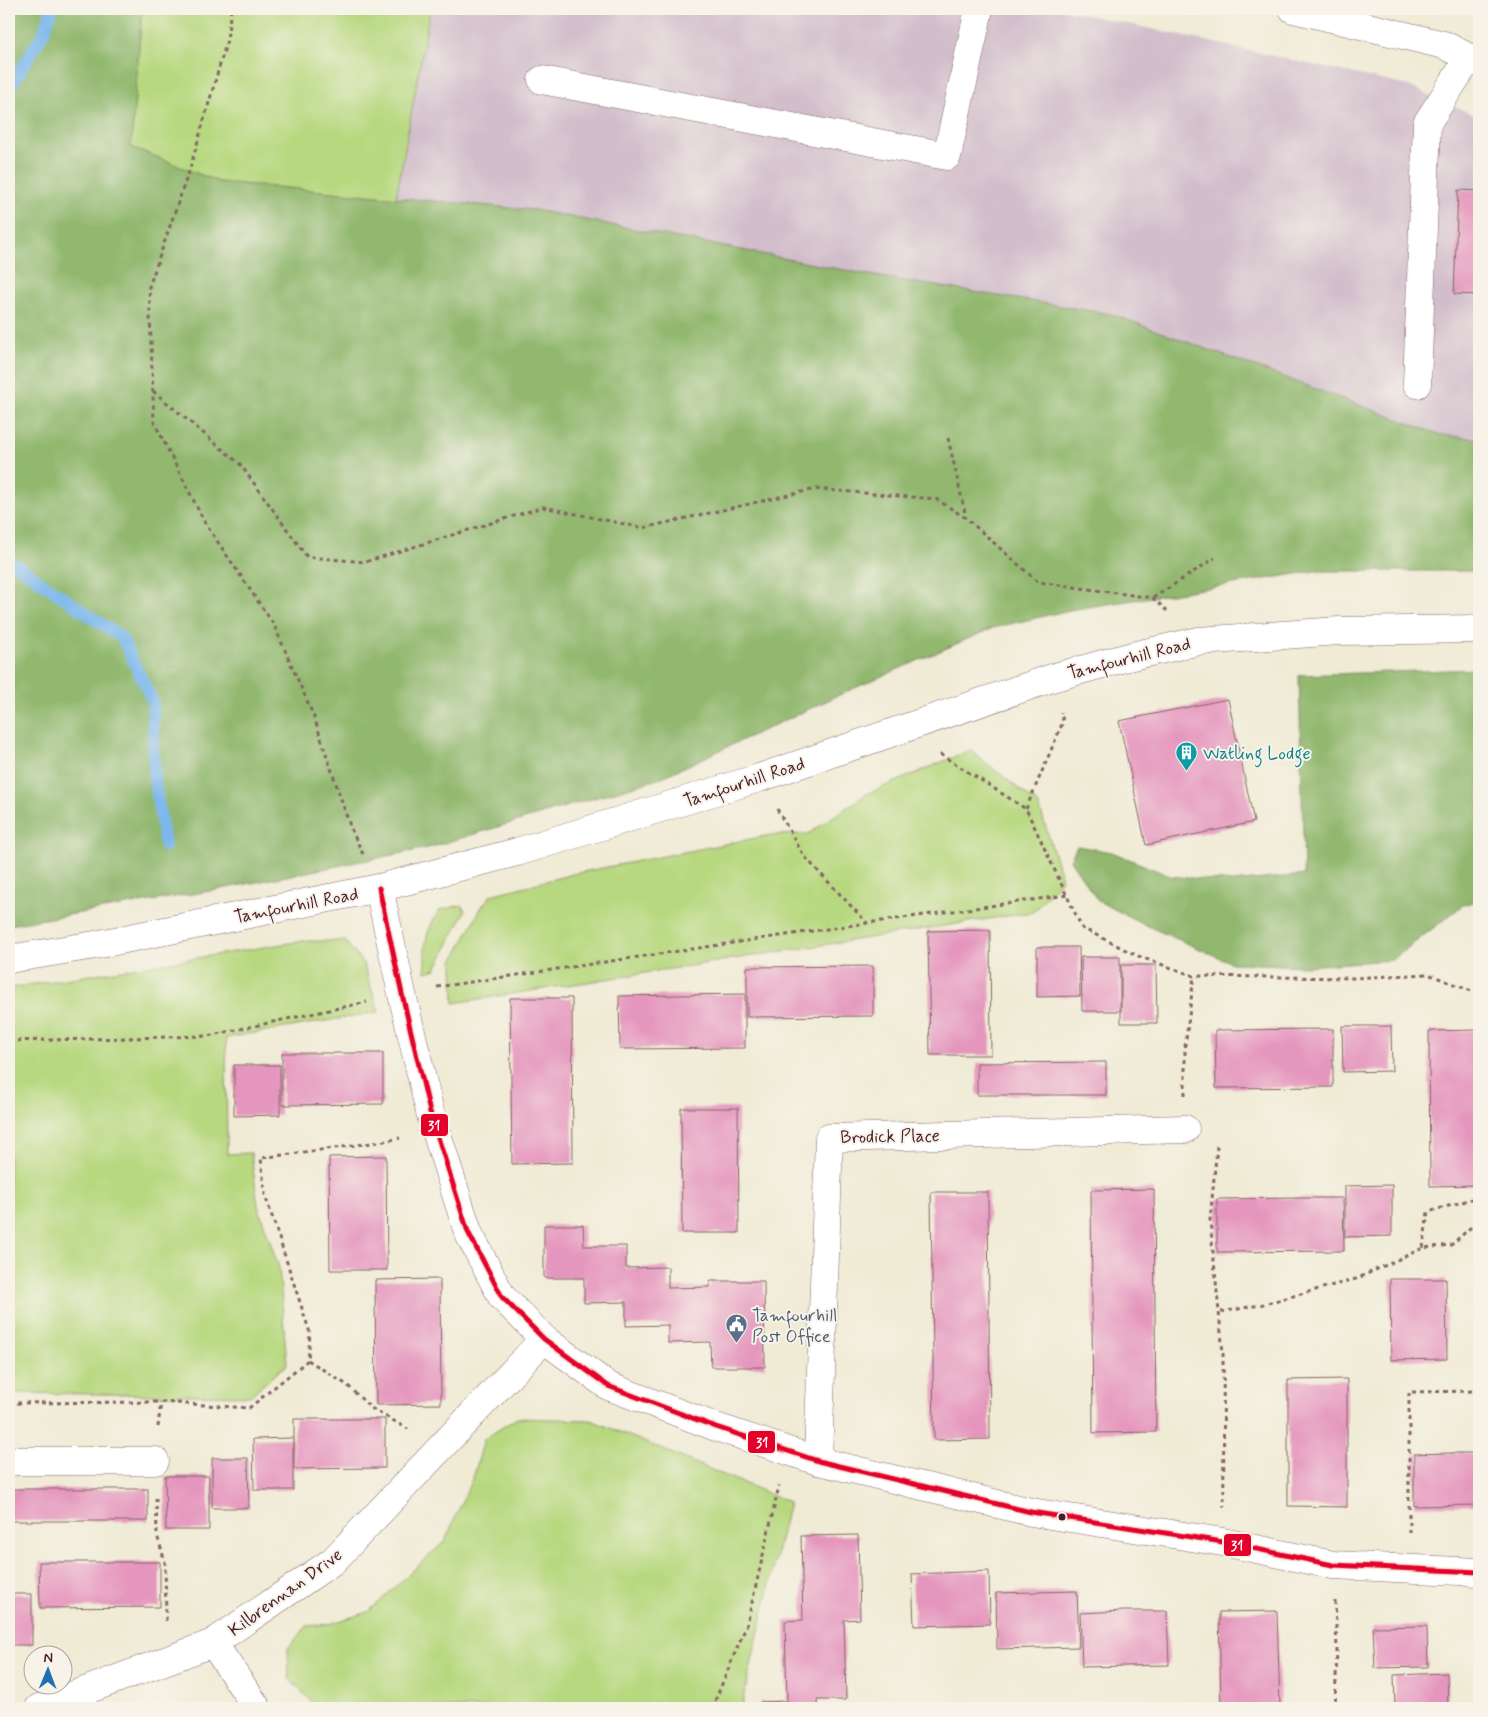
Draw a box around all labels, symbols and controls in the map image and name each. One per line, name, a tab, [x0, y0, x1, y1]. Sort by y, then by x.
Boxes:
street label: Tamfourhill Road	[1065, 632, 1194, 688]
building icon: Watling Lodge	[1175, 741, 1199, 772]
place label: Watling Lodge	[1203, 742, 1311, 768]
street label: Tamfourhill Road	[681, 752, 809, 816]
street label: Tamfourhill Road	[232, 882, 361, 932]
line badge: 31	[420, 1113, 449, 1137]
text: 31	[428, 1117, 440, 1135]
street label: Brodick Place	[840, 1124, 940, 1150]
place label: Tamfourhill Post Office	[752, 1304, 837, 1349]
public building icon: Tamfourhill Post Office	[724, 1313, 748, 1344]
line badge: 31	[747, 1430, 776, 1454]
text: 31	[756, 1434, 768, 1452]
unlabelled marker	[1057, 1512, 1067, 1522]
line badge: 31	[1223, 1533, 1252, 1557]
text: 31	[1231, 1537, 1243, 1555]
street label: Kilbrennan Drive	[224, 1543, 347, 1642]
north arrow	[22, 1644, 72, 1694]
text: N	[43, 1649, 53, 1667]

